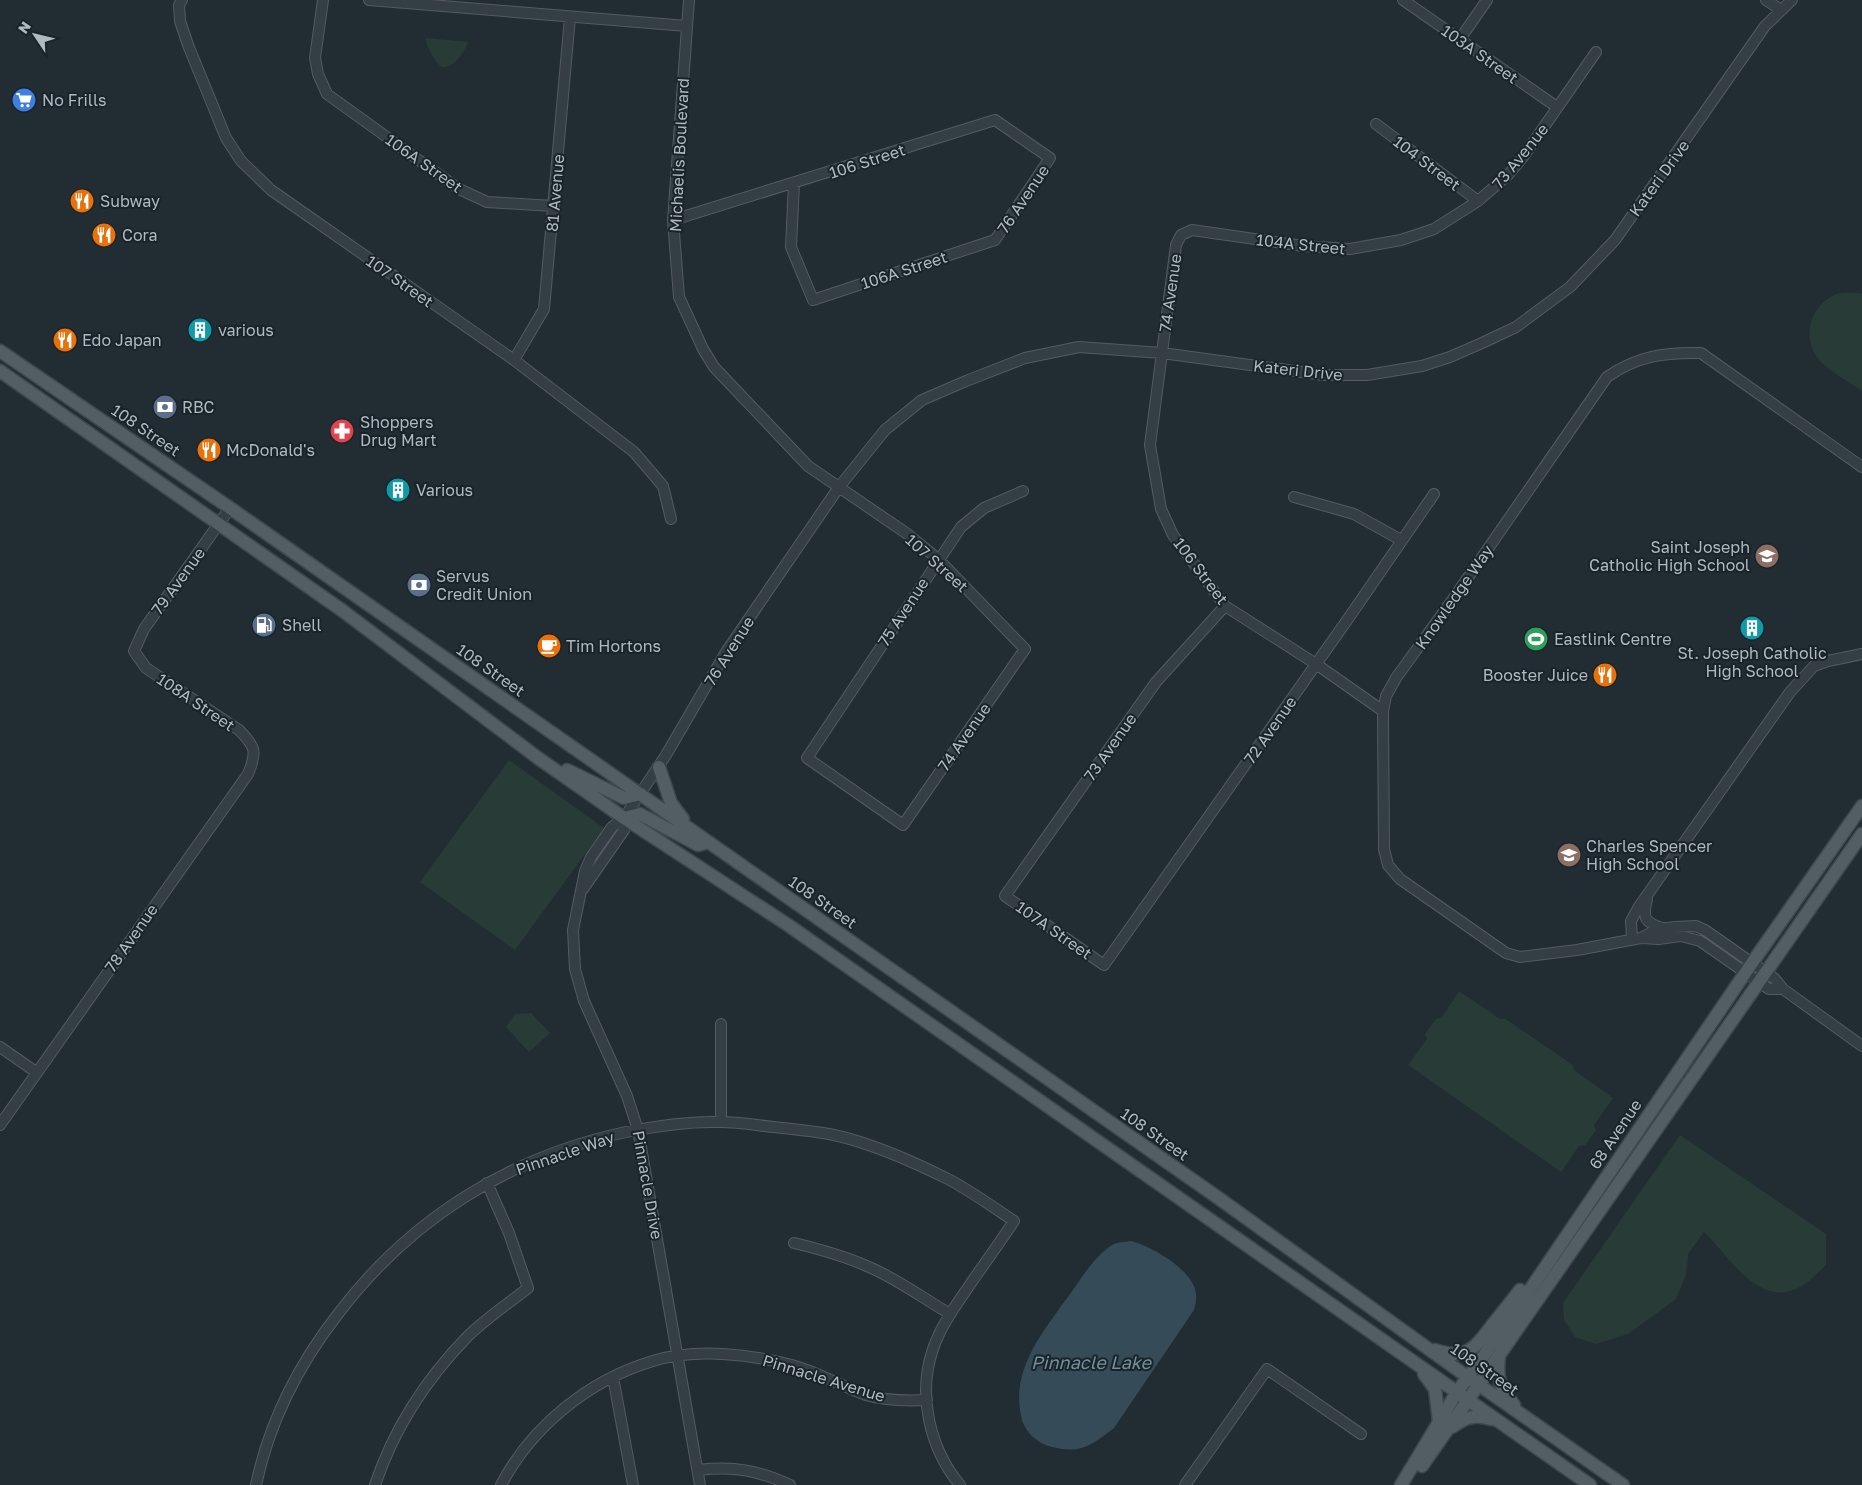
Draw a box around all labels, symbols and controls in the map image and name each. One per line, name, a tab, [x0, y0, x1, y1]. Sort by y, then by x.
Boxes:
north arrow	[10, 10, 60, 60]
text: N	[14, 18, 34, 36]
street label: 103A Street	[1438, 20, 1522, 88]
street label: Michaelis Boulevard	[665, 77, 693, 233]
supermarket icon: No Frills	[11, 87, 37, 113]
place label: No Frills	[42, 90, 107, 110]
street label: 73 Avenue	[1488, 119, 1552, 193]
street label: 106A Street	[382, 129, 466, 197]
street label: 104 Street	[1390, 131, 1464, 195]
street label: Kateri Drive	[1625, 136, 1693, 220]
street label: 106 Street	[826, 139, 908, 183]
street label: 81 Avenue	[542, 153, 568, 233]
street label: 76 Avenue	[993, 161, 1053, 237]
restaurant icon: Subway	[69, 188, 95, 214]
place label: Subway	[100, 191, 160, 211]
restaurant icon: Cora	[91, 222, 117, 248]
place label: Cora	[122, 225, 158, 245]
street label: 104A Street	[1255, 229, 1347, 259]
street label: 106A Street	[858, 247, 950, 293]
street label: 107 Street	[363, 251, 437, 311]
street label: 74 Avenue	[1155, 253, 1185, 333]
building icon: various	[187, 317, 213, 343]
place label: various	[218, 320, 274, 340]
restaurant icon: Edo Japan	[52, 327, 78, 353]
place label: Edo Japan	[82, 330, 162, 350]
street label: Kateri Drive	[1252, 355, 1344, 385]
bank icon: RBC	[152, 394, 178, 420]
place label: RBC	[182, 397, 215, 417]
street label: 108 Street	[108, 400, 184, 460]
place label: Shoppers Drug Mart	[360, 412, 437, 450]
pharmacy icon: Shoppers Drug Mart	[329, 418, 355, 444]
restaurant icon: McDonald's	[196, 437, 222, 463]
place label: McDonald's	[226, 440, 315, 460]
building icon: Various	[385, 477, 411, 503]
place label: Various	[416, 480, 473, 500]
street label: 107 Street	[902, 530, 972, 596]
street label: 106 Street	[1169, 534, 1233, 608]
place label: Saint Joseph Catholic High School	[1589, 537, 1750, 575]
street label: Knowledge Way	[1411, 541, 1497, 653]
street label: 79 Avenue	[147, 543, 209, 619]
school or university icon: Saint Joseph Catholic High School	[1754, 543, 1780, 569]
place label: Servus Credit Union	[436, 566, 532, 604]
bank icon: Servus Credit Union	[406, 572, 432, 598]
street label: 75 Avenue	[873, 574, 933, 650]
fuel station icon: Shell	[251, 612, 277, 638]
street label: 76 Avenue	[700, 612, 758, 690]
place label: Shell	[282, 615, 322, 635]
building icon: St. Joseph Catholic High School	[1739, 615, 1765, 641]
sports icon: Eastlink Centre	[1523, 626, 1549, 652]
place label: Eastlink Centre	[1554, 629, 1671, 649]
cafe icon: Tim Hortons	[536, 633, 562, 659]
place label: Tim Hortons	[566, 636, 661, 656]
street label: 108 Street	[453, 639, 529, 701]
place label: St. Joseph Catholic High School	[1677, 643, 1827, 681]
restaurant icon: Booster Juice	[1592, 662, 1618, 688]
place label: Booster Juice	[1483, 665, 1588, 685]
street label: 108A Street	[153, 669, 239, 735]
street label: 72 Avenue	[1239, 692, 1301, 768]
street label: 74 Avenue	[933, 699, 995, 775]
street label: 73 Avenue	[1079, 709, 1141, 785]
place label: Charles Spencer High School	[1586, 836, 1712, 874]
school or university icon: Charles Spencer High School	[1556, 842, 1582, 868]
street label: 108 Street	[785, 871, 861, 933]
street label: 107A Street	[1012, 896, 1096, 964]
street label: 78 Avenue	[100, 900, 162, 976]
street label: 68 Avenue	[1584, 1095, 1646, 1173]
street label: 108 Street	[1117, 1103, 1193, 1165]
street label: Pinnacle Way	[513, 1127, 617, 1179]
street label: Pinnacle Drive	[629, 1129, 667, 1241]
street label: 108 Street	[1447, 1338, 1523, 1400]
street label: Pinnacle Avenue	[760, 1350, 888, 1406]
water label: Pinnacle Lake	[1031, 1351, 1153, 1373]

